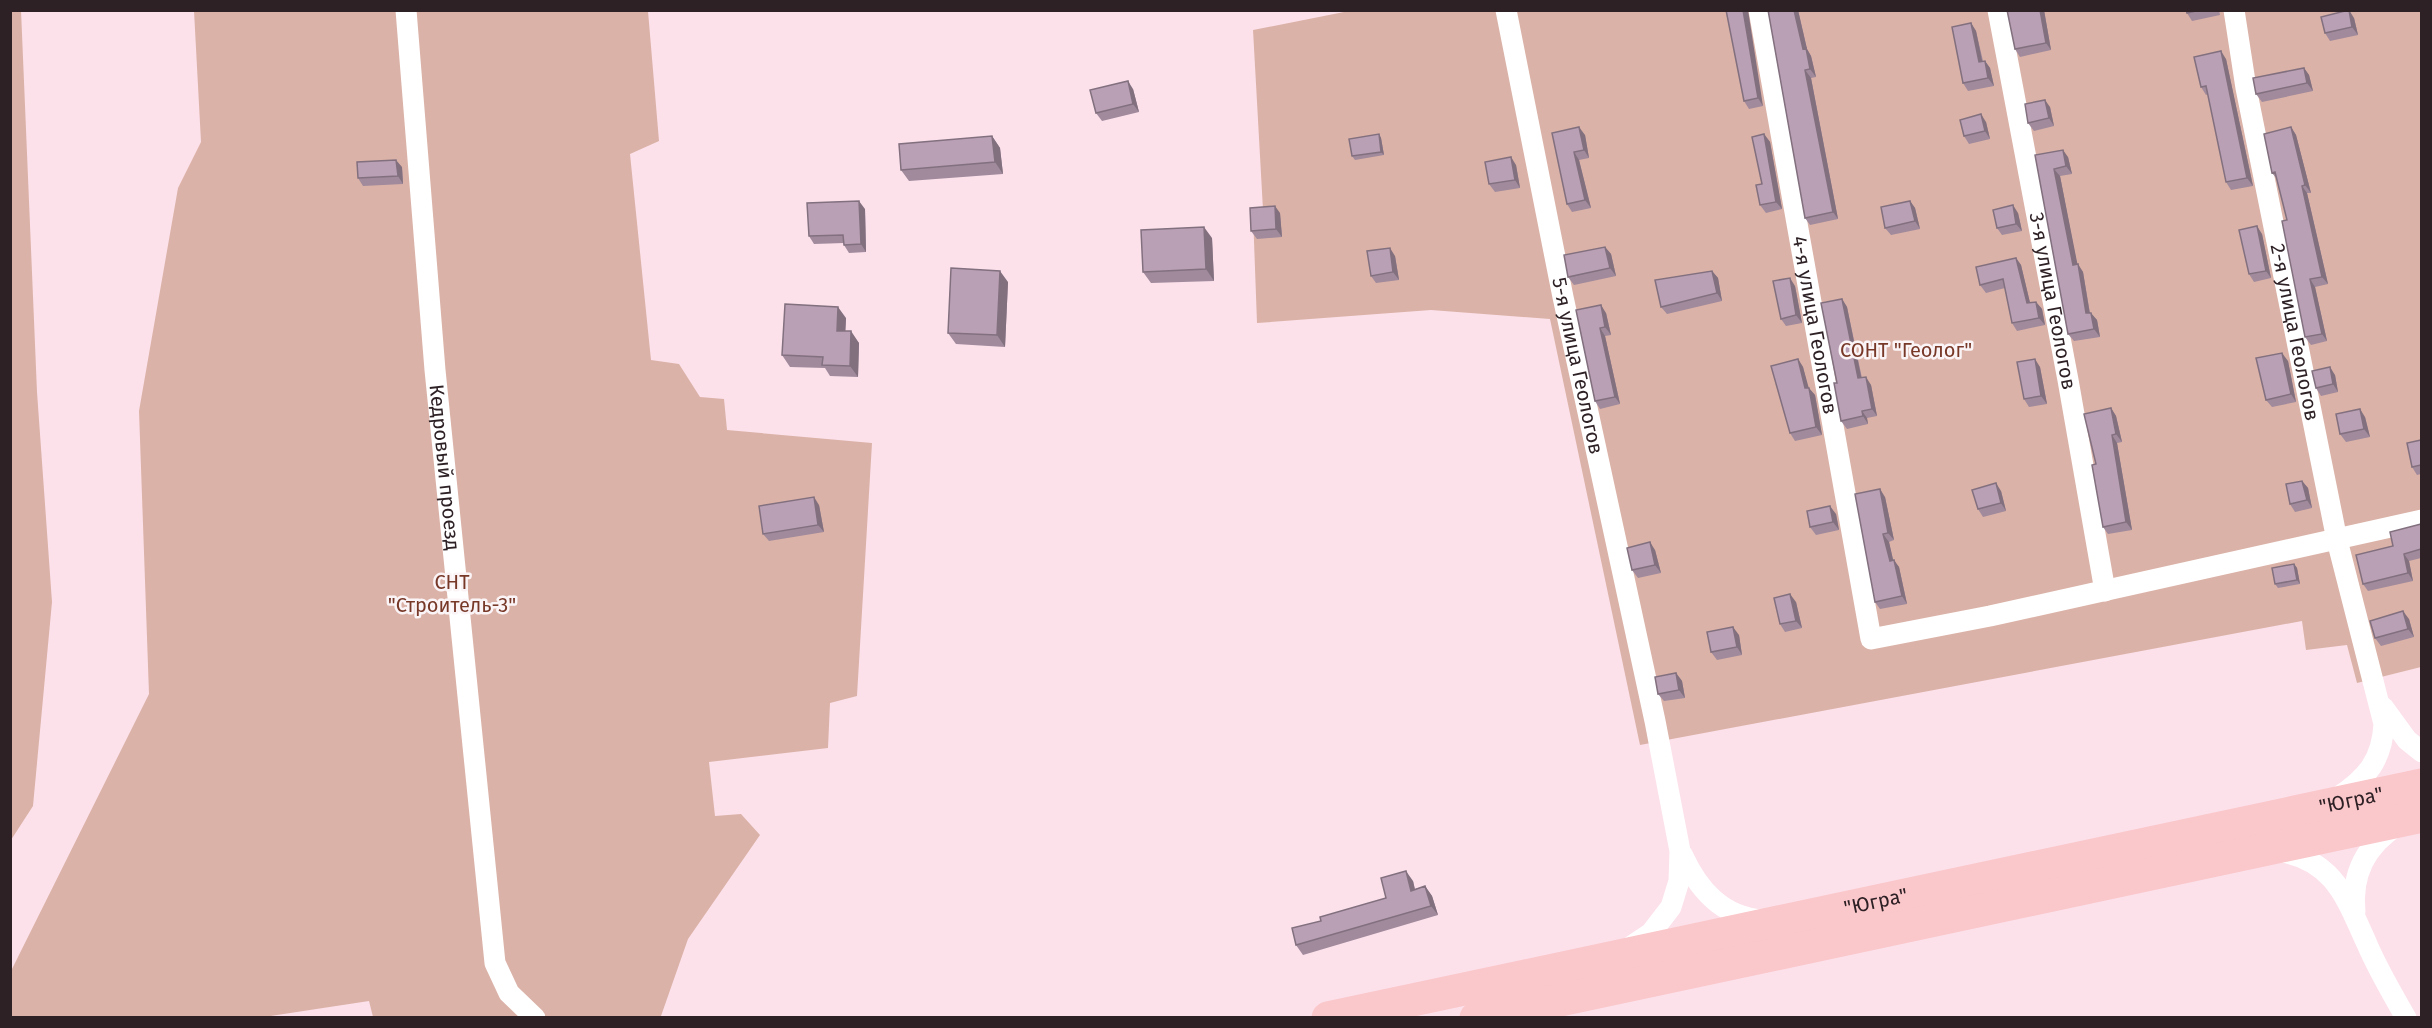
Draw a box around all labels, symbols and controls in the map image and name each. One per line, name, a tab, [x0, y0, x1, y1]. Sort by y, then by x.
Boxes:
street label: 3-я улица Геологов	[2025, 210, 2081, 391]
street label: 4-я улица Геологов	[1787, 234, 1843, 416]
street label: 2-я улица Геологов	[2266, 242, 2325, 423]
street label: 5-я улица Геологов	[1547, 275, 1609, 456]
park label: СОНТ "Геолог"	[1840, 338, 1972, 362]
street label: Кедровый проезд	[425, 383, 465, 552]
park label: СНТ "Строитель-3"	[388, 570, 516, 617]
street label: "Югра"	[2317, 782, 2385, 819]
street label: "Югра"	[1841, 883, 1910, 920]

